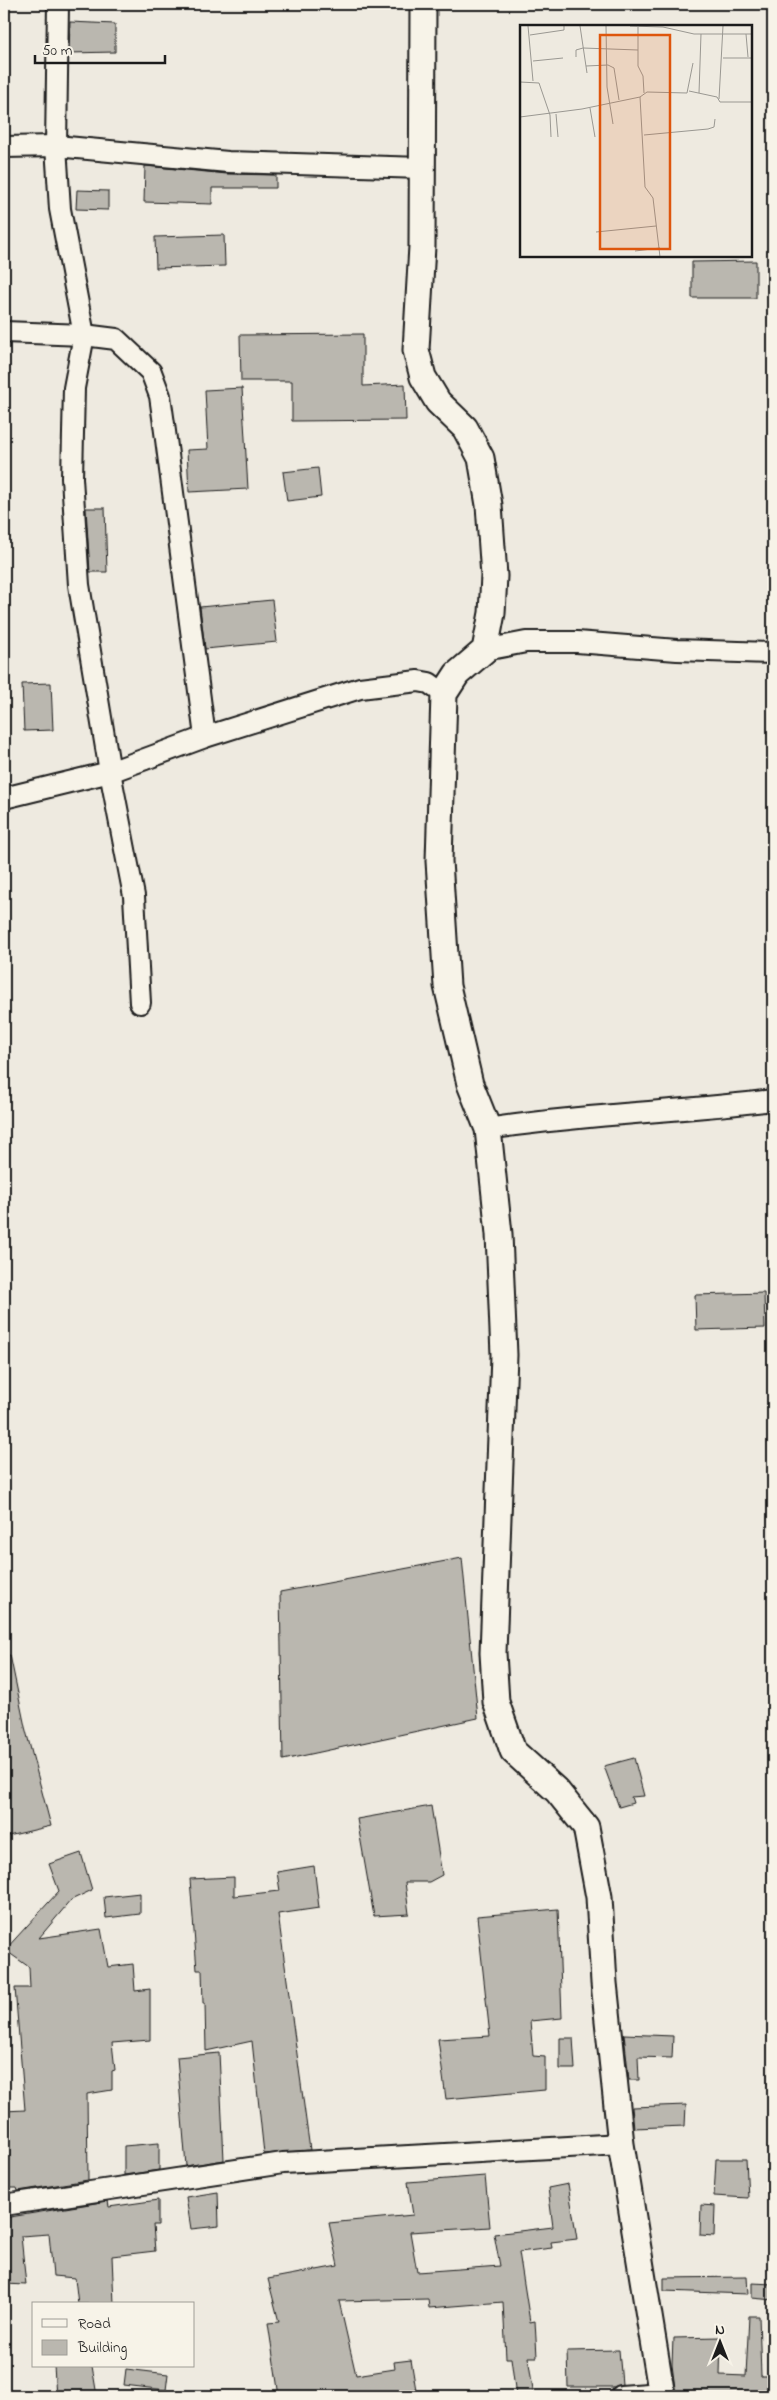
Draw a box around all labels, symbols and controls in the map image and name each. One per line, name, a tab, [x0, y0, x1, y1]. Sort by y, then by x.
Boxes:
inset map	[520, 25, 752, 258]
scale bar	[35, 32, 165, 64]
text: 50 m	[42, 40, 73, 62]
legend	[32, 2302, 195, 2368]
text: Road	[78, 2313, 111, 2335]
north arrow	[694, 2318, 744, 2368]
text: N	[715, 2320, 725, 2341]
text: Building	[77, 2337, 127, 2360]

